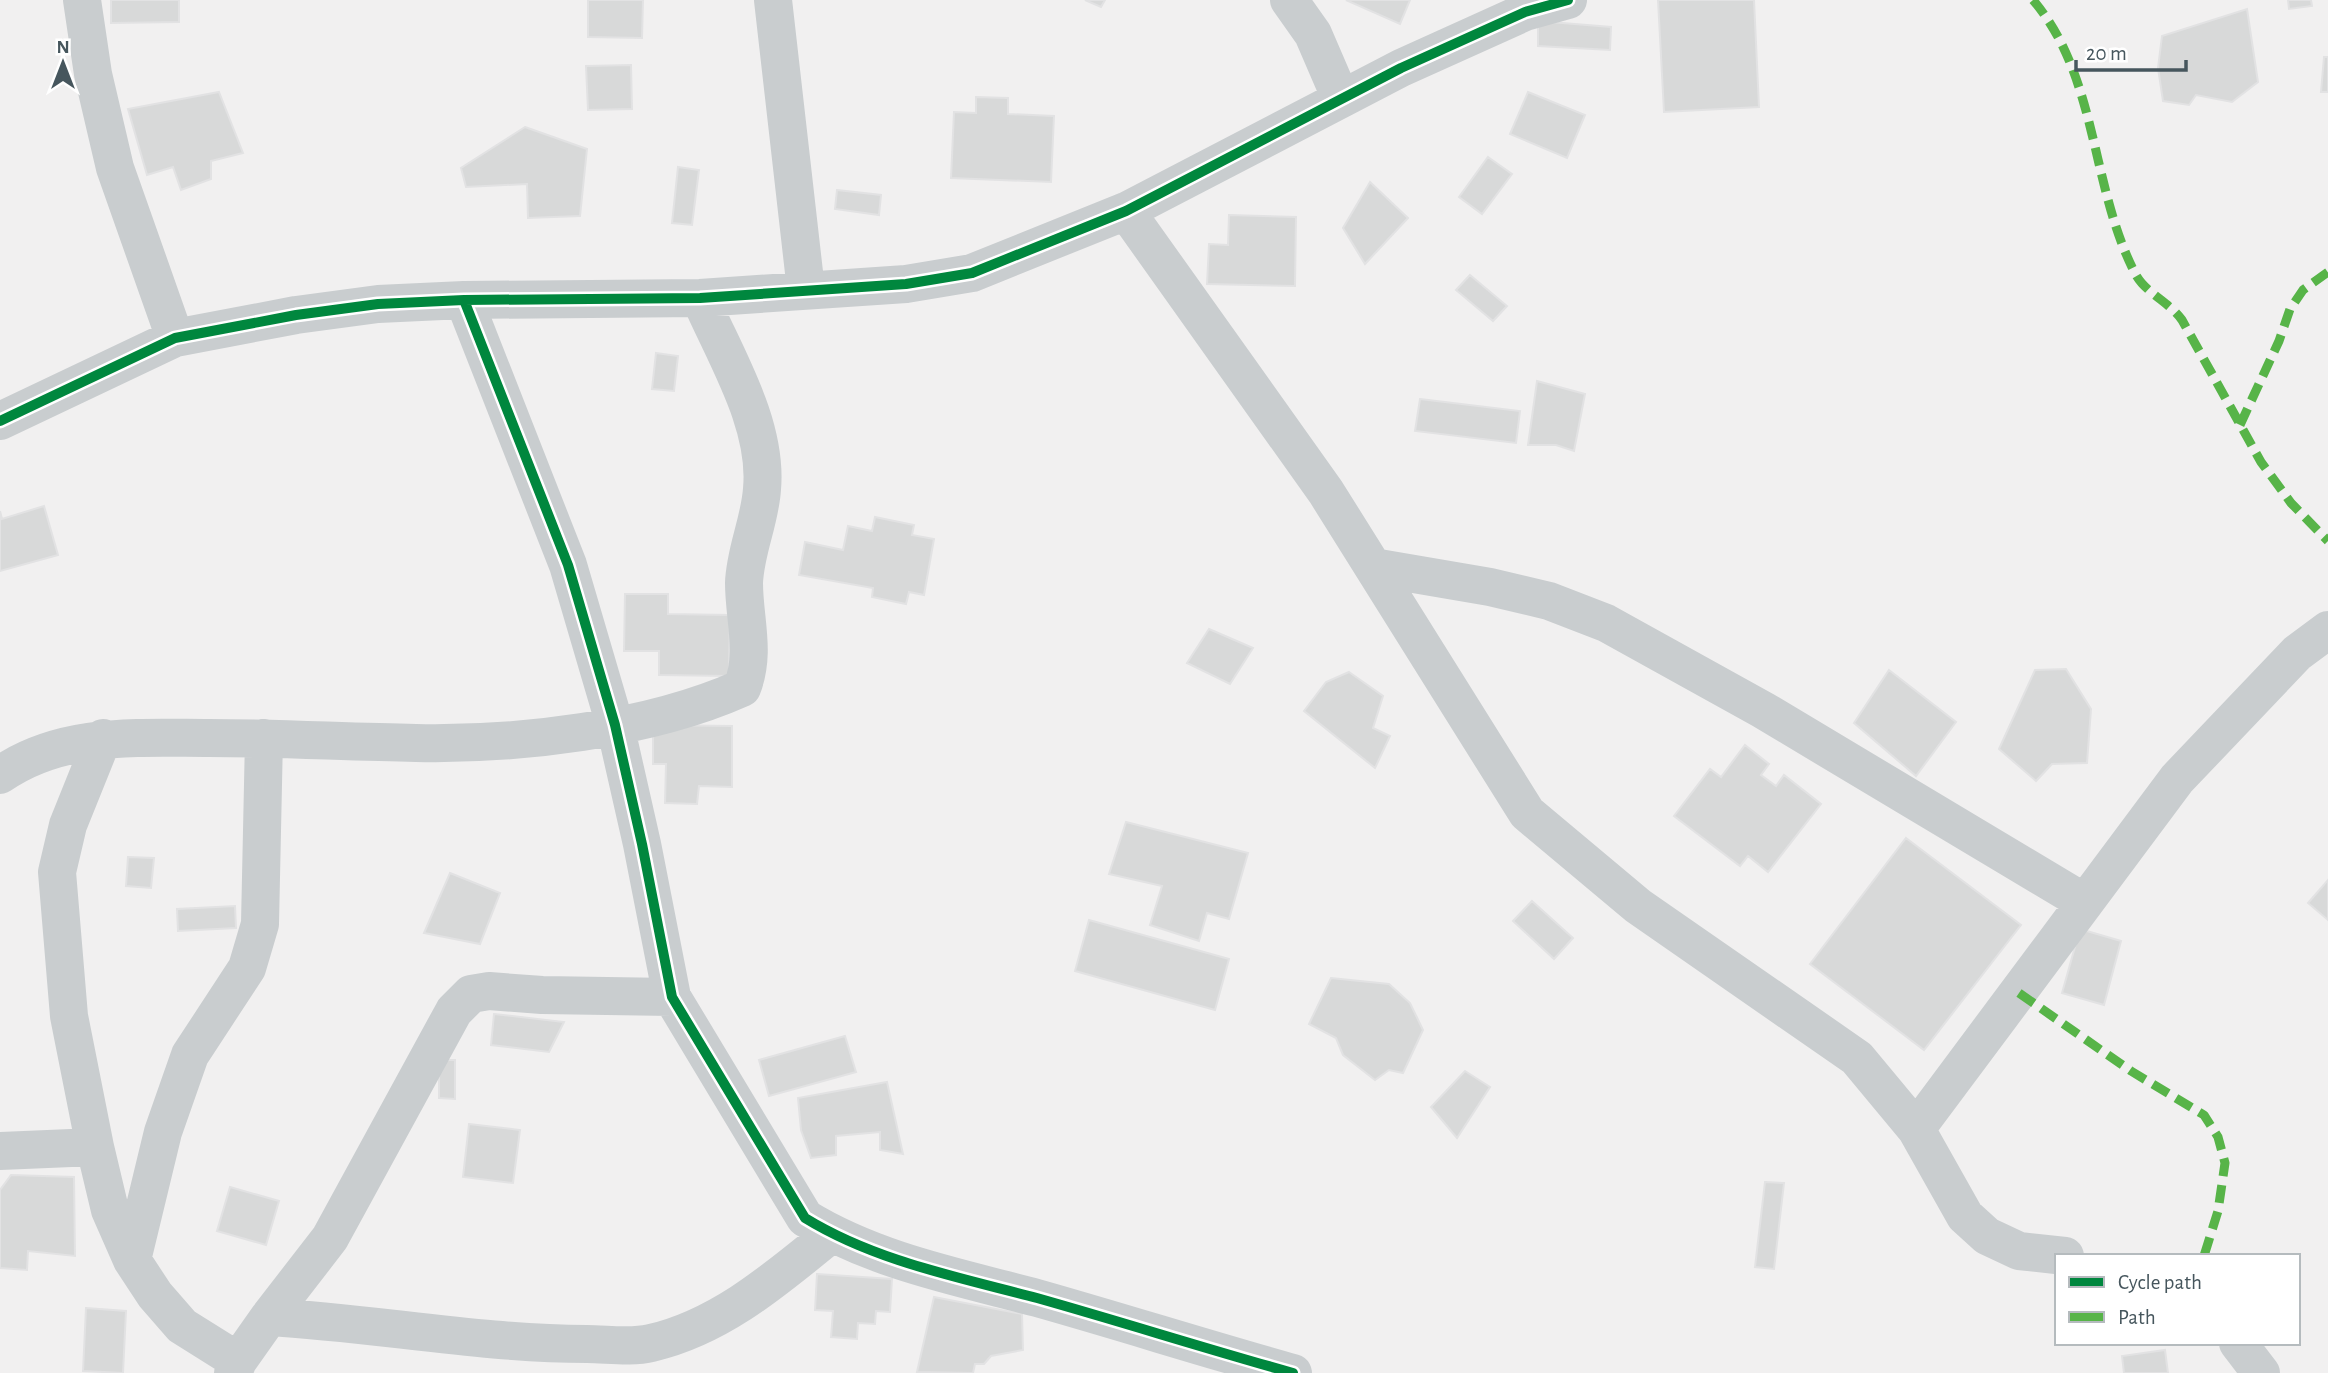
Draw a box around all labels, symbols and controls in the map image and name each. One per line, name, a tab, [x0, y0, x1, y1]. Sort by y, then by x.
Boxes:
north arrow	[28, 28, 98, 98]
scale bar	[2076, 28, 2186, 72]
text: N	[56, 38, 70, 57]
text: 20 m	[2086, 43, 2127, 64]
legend	[2055, 1254, 2300, 1345]
text: Cycle path	[2118, 1272, 2202, 1293]
text: Path	[2118, 1307, 2156, 1328]

